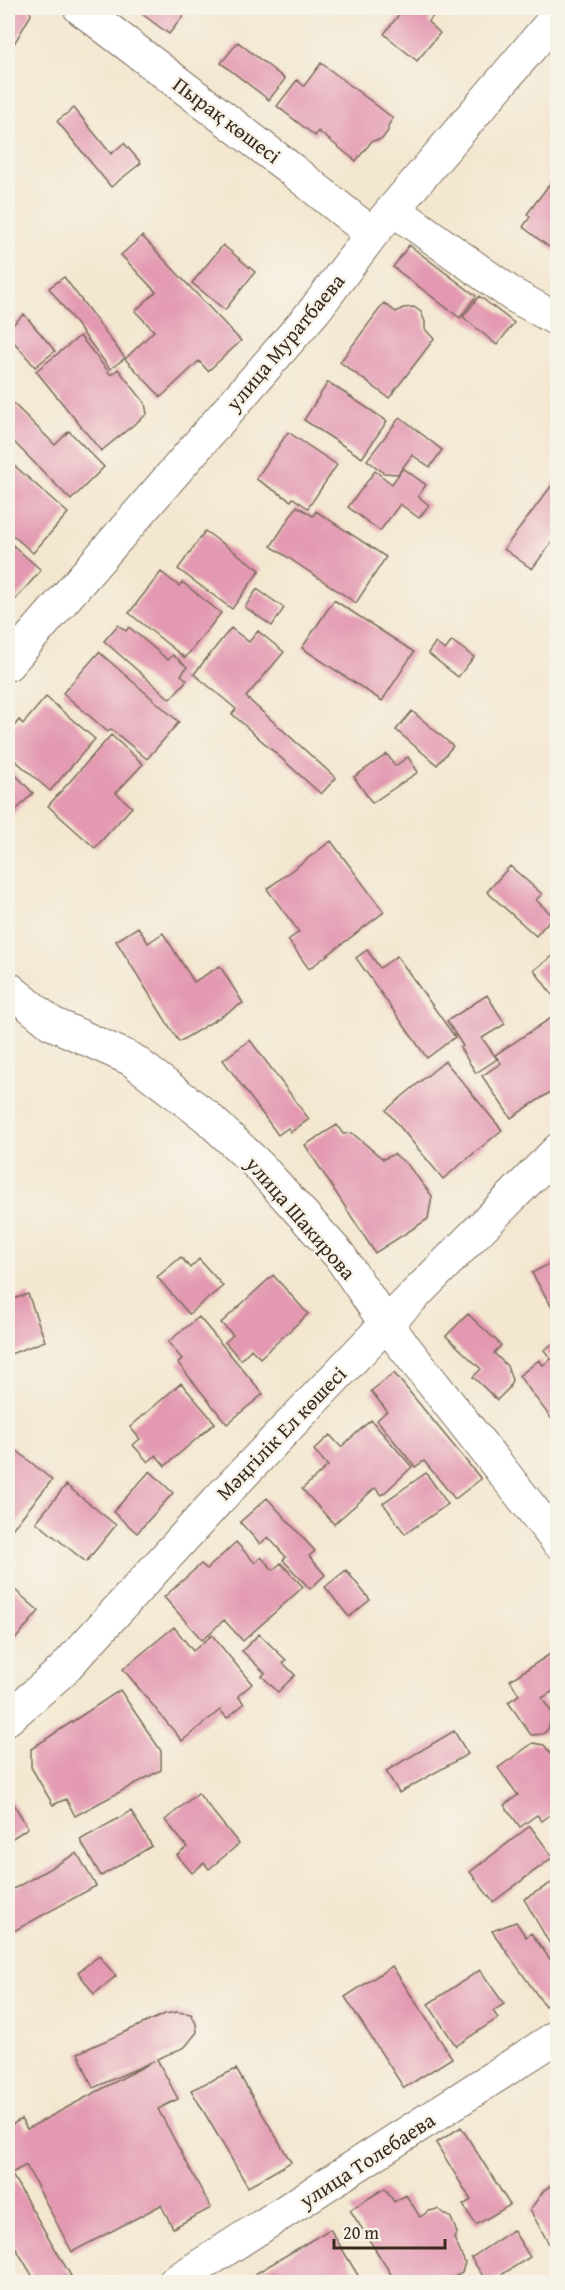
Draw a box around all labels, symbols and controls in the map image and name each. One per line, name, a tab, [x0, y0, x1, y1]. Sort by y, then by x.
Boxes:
street label: Пырақ көшесі	[167, 69, 288, 171]
street label: улица Муратбаева	[218, 267, 352, 418]
street label: улица Шакирова	[238, 1149, 363, 1287]
street label: Мәңгілік Ел көшесі	[209, 1359, 353, 1507]
street label: улица Толебаева	[292, 2105, 441, 2216]
scale bar	[334, 2212, 445, 2250]
text: 20 m	[343, 2219, 379, 2246]

